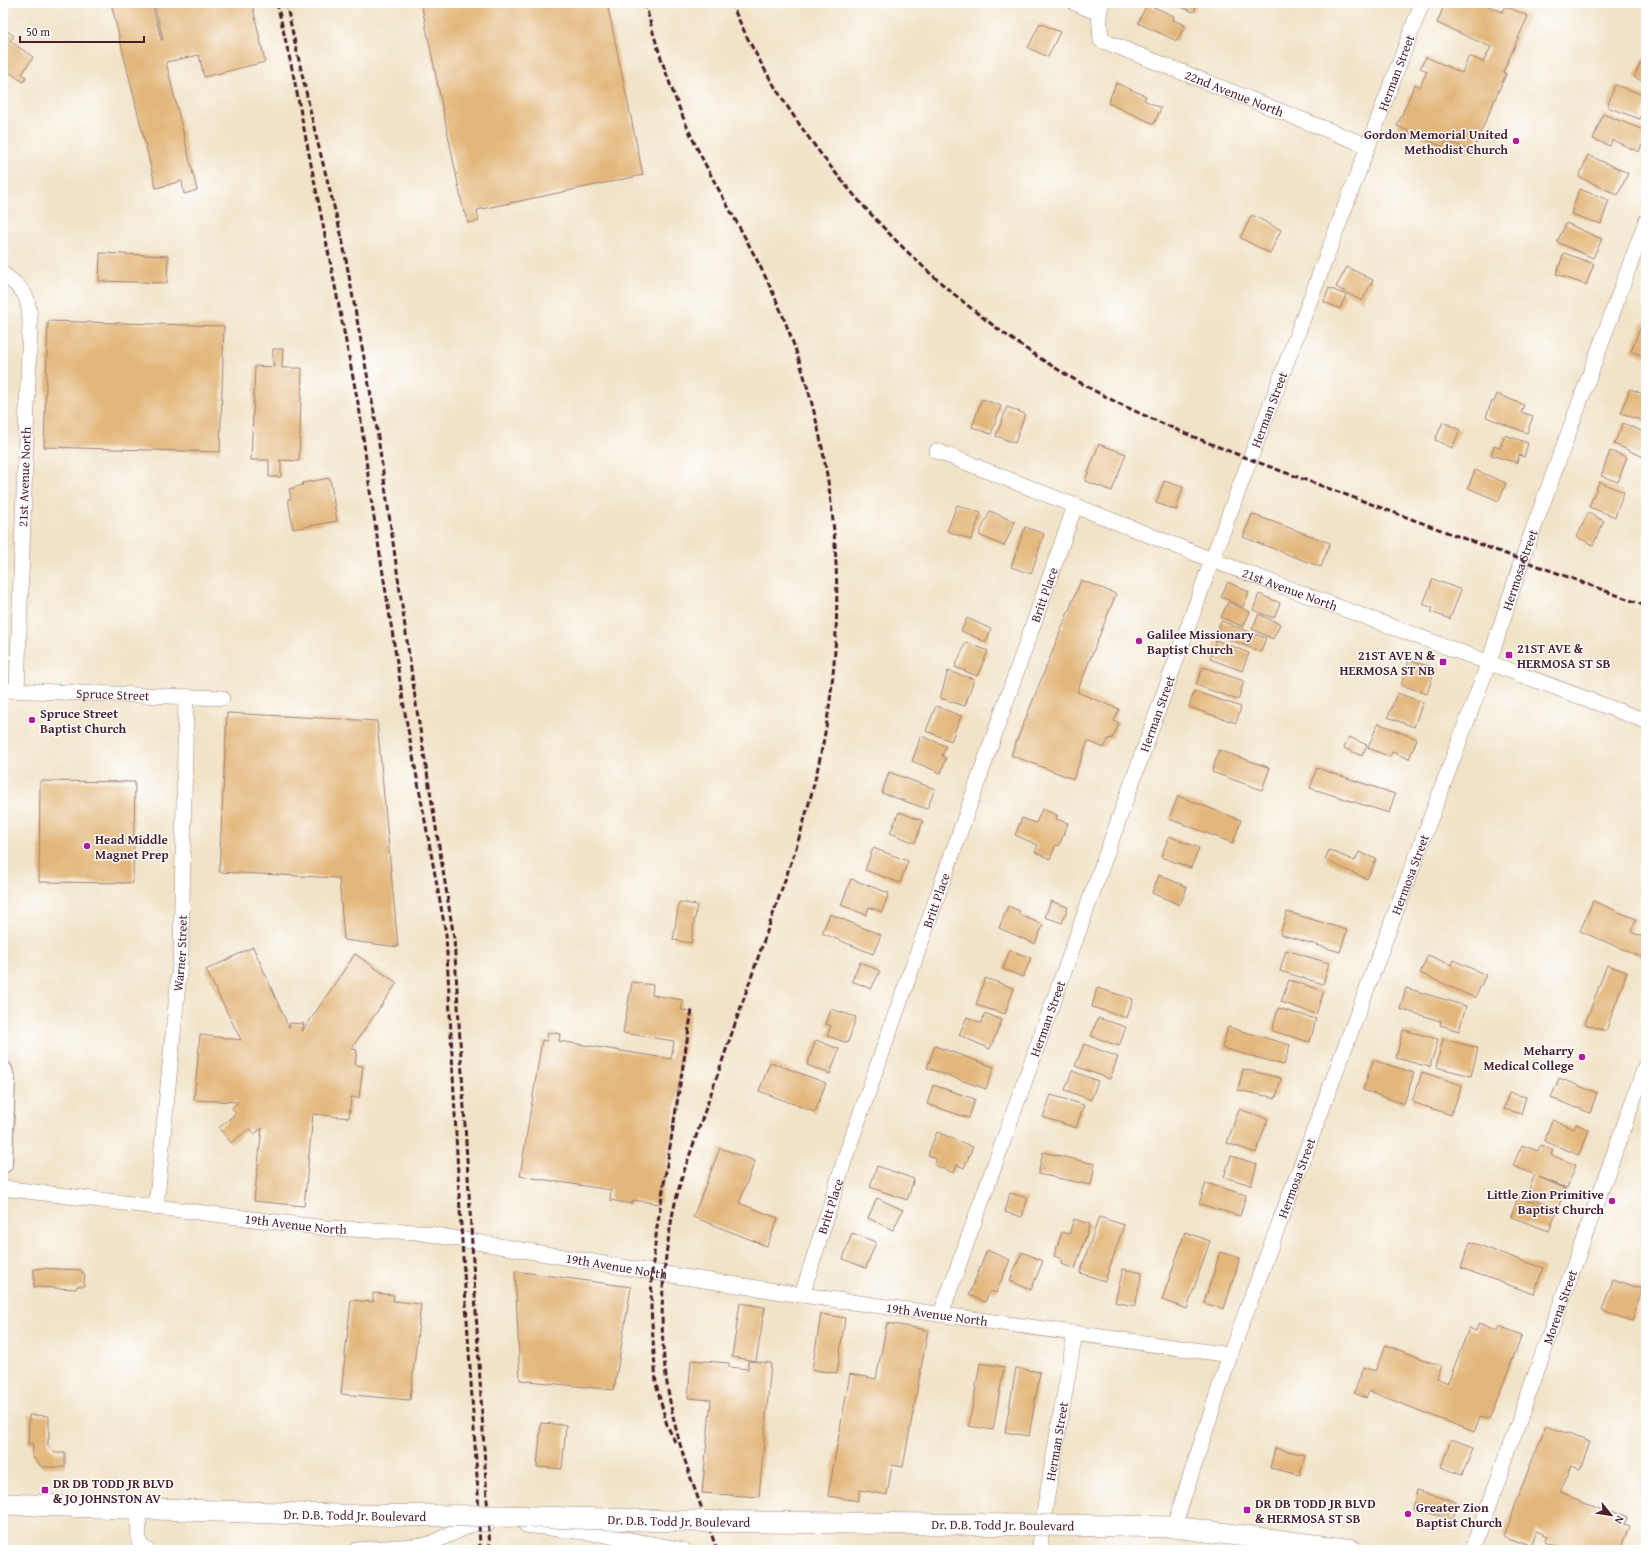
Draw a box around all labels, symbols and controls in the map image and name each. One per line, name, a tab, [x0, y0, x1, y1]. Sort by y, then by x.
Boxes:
scale bar	[20, 18, 144, 44]
text: 50 m	[26, 23, 50, 40]
street label: Herman Street	[1373, 32, 1419, 114]
street label: 22nd Avenue North	[1182, 65, 1287, 122]
place label: Gordon Memorial United Methodist Church	[1364, 125, 1509, 159]
marker: Gordon Memorial United Methodist Church	[1511, 136, 1521, 146]
street label: Herman Street	[1246, 369, 1292, 451]
street label: 21st Avenue North	[13, 426, 36, 527]
street label: Hermosa Street	[1497, 526, 1543, 613]
street label: 21st Avenue North	[1239, 563, 1341, 616]
street label: Britt Place	[1026, 565, 1063, 625]
place label: Galilee Missionary Baptist Church	[1147, 625, 1254, 659]
marker: Galilee Missionary Baptist Church	[1134, 636, 1144, 646]
place label: 21ST AVE & HERMOSA ST SB	[1517, 639, 1611, 673]
place label: 21ST AVE N & HERMOSA ST NB	[1340, 646, 1436, 680]
marker: 21ST AVE & HERMOSA ST SB	[1504, 650, 1514, 660]
marker: 21ST AVE N & HERMOSA ST NB	[1438, 657, 1448, 667]
street label: Herman Street	[1135, 673, 1180, 755]
street label: Spruce Street	[76, 684, 150, 705]
place label: Spruce Street Baptist Church	[40, 704, 126, 738]
marker: Spruce Street Baptist Church	[27, 715, 37, 725]
place label: Head Middle Magnet Prep	[95, 830, 169, 864]
street label: Hermosa Street	[1386, 831, 1434, 917]
marker: Head Middle Magnet Prep	[82, 841, 92, 851]
street label: Britt Place	[918, 870, 955, 930]
street label: Warner Street	[168, 914, 192, 992]
street label: Herman Street	[1025, 977, 1070, 1060]
place label: Meharry Medical College	[1483, 1041, 1574, 1075]
marker: Meharry Medical College	[1577, 1052, 1587, 1062]
street label: Hermosa Street	[1273, 1135, 1321, 1221]
street label: Britt Place	[813, 1176, 848, 1237]
place label: Little Zion Primitive Baptist Church	[1487, 1185, 1604, 1219]
marker: Little Zion Primitive Baptist Church	[1607, 1196, 1617, 1206]
street label: 19th Avenue North	[244, 1209, 348, 1239]
street label: 19th Avenue North	[564, 1248, 669, 1284]
street label: Morena Street	[1538, 1267, 1582, 1347]
street label: 19th Avenue North	[885, 1298, 990, 1331]
street label: Herman Street	[1041, 1400, 1073, 1482]
place label: DR DB TODD JR BLVD & JO JOHNSTON AV	[53, 1474, 174, 1508]
marker: DR DB TODD JR BLVD & JO JOHNSTON AV	[40, 1485, 50, 1495]
place label: DR DB TODD JR BLVD & HERMOSA ST SB	[1255, 1494, 1376, 1528]
north arrow	[1591, 1495, 1631, 1535]
place label: Greater Zion Baptist Church	[1416, 1498, 1502, 1532]
street label: Dr. D.B. Todd Jr. Boulevard	[283, 1505, 427, 1526]
marker: DR DB TODD JR BLVD & HERMOSA ST SB	[1242, 1505, 1252, 1515]
marker: Greater Zion Baptist Church	[1403, 1509, 1413, 1519]
street label: Dr. D.B. Todd Jr. Boulevard	[607, 1510, 751, 1532]
text: N	[1611, 1513, 1628, 1528]
street label: Dr. D.B. Todd Jr. Boulevard	[931, 1515, 1075, 1535]

